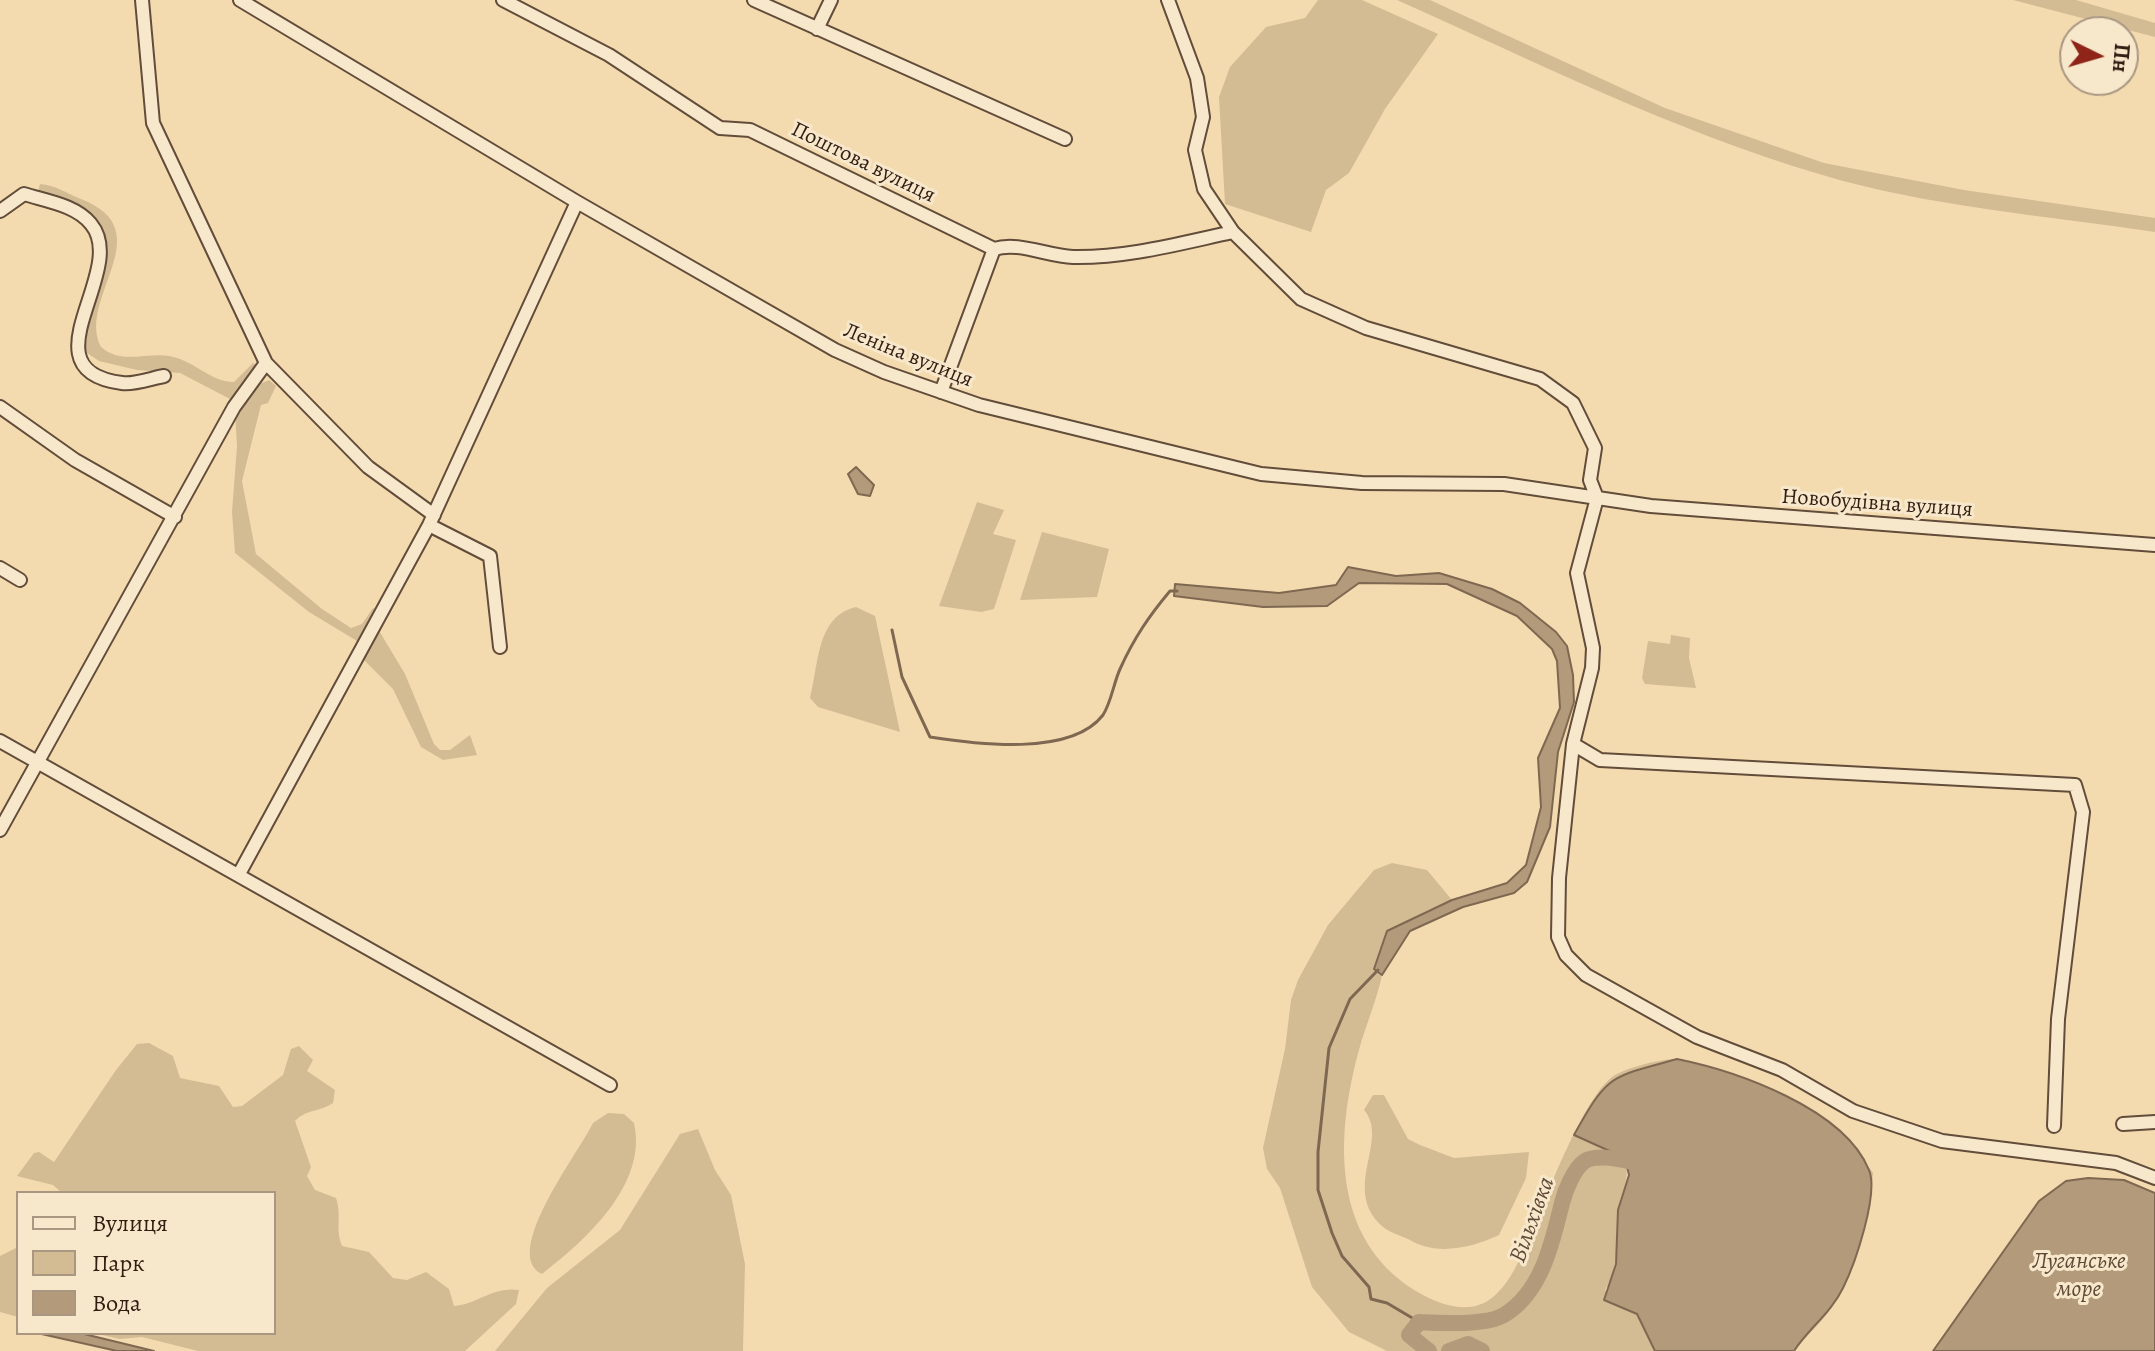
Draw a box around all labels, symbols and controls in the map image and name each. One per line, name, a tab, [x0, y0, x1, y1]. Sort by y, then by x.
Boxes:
north arrow	[2059, 16, 2139, 96]
text: Пн	[2105, 42, 2137, 74]
street label: Поштова вулиця	[787, 117, 939, 209]
street label: Леніна вулиця	[839, 318, 977, 394]
street label: Новобудівна вулиця	[1780, 484, 1974, 524]
water label: Вільхівка	[1504, 1173, 1562, 1267]
legend	[16, 1191, 276, 1335]
text: Вулиця	[92, 1207, 168, 1239]
text: Парк	[92, 1247, 145, 1279]
water label: Луганське море	[2032, 1248, 2126, 1304]
text: Вода	[92, 1287, 141, 1319]

